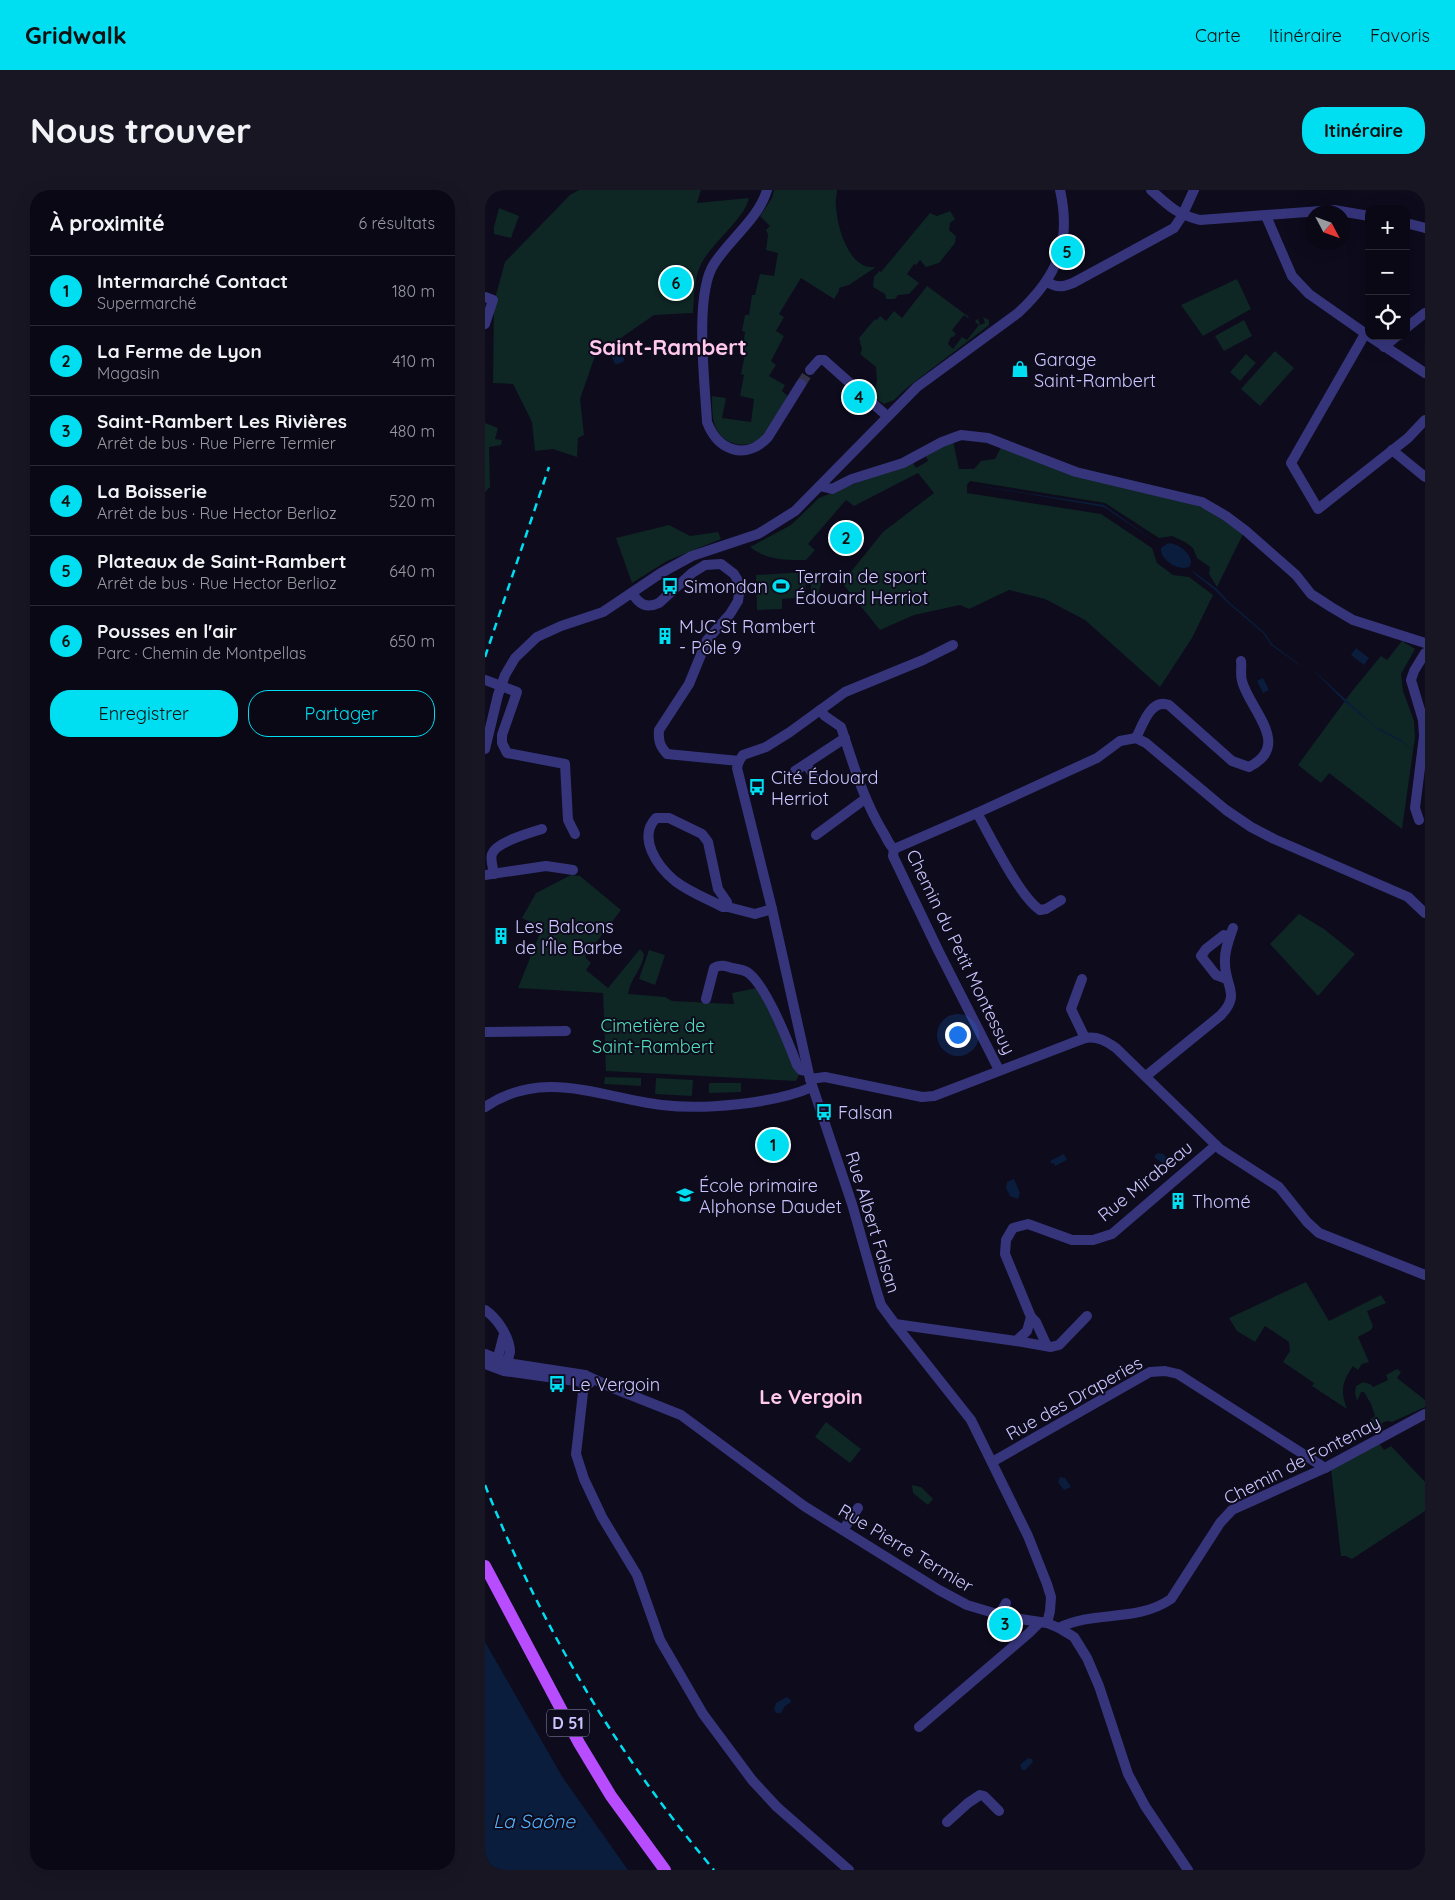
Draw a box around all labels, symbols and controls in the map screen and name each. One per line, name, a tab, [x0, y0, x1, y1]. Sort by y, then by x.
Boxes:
text: Gridwalk	[25, 20, 127, 50]
text: Carte	[1195, 24, 1241, 47]
text: Itinéraire	[1269, 24, 1342, 47]
text: Favoris	[1370, 24, 1430, 47]
button: Itinéraire	[1302, 107, 1425, 154]
text: Nous trouver	[30, 108, 251, 152]
north arrow	[1305, 205, 1350, 250]
map controls	[1365, 205, 1410, 340]
button: +	[1365, 205, 1410, 250]
text: À proximité	[50, 210, 165, 236]
text: 6 résultats	[359, 213, 435, 233]
pin: 5	[1051, 233, 1083, 271]
button: −	[1365, 250, 1410, 295]
pin: 6	[660, 264, 692, 302]
text: Intermarché Contact	[97, 269, 288, 293]
text: 1	[63, 281, 69, 301]
text: 180 m	[392, 281, 435, 301]
text: Supermarché	[97, 293, 197, 313]
button: locate	[1365, 295, 1410, 340]
district label: Saint-Rambert	[589, 333, 747, 361]
text: La Ferme de Lyon	[97, 339, 262, 363]
place label: Garage Saint-Rambert	[1034, 348, 1156, 392]
text: 2	[61, 351, 71, 371]
text: 410 m	[392, 351, 435, 371]
shop icon: Garage Saint-Rambert	[1010, 359, 1030, 379]
text: Magasin	[97, 363, 160, 383]
pin: 4	[843, 378, 875, 416]
text: Saint-Rambert Les Rivières	[97, 409, 347, 433]
text: 3	[62, 421, 70, 441]
text: 480 m	[389, 421, 435, 441]
text: Arrêt de bus · Rue Pierre Termier	[97, 433, 336, 453]
text: La Boisserie	[97, 479, 207, 503]
text: 4	[61, 491, 71, 511]
text: 520 m	[389, 491, 435, 511]
text: Arrêt de bus · Rue Hector Berlioz	[97, 503, 337, 523]
pin: 2	[830, 519, 862, 557]
text: Plateaux de Saint-Rambert	[97, 549, 347, 573]
text: 5	[61, 561, 71, 581]
text: 640 m	[389, 561, 435, 581]
place label: Terrain de sport Édouard Herriot	[795, 565, 928, 609]
text: Arrêt de bus · Rue Hector Berlioz	[97, 573, 337, 593]
place label: Simondan	[684, 575, 768, 598]
bus stop icon: Simondan	[660, 576, 680, 596]
sports icon: Terrain de sport Édouard Herriot	[771, 576, 791, 596]
place label: MJC St Rambert - Pôle 9	[679, 615, 816, 659]
text: Pousses en l'air	[97, 619, 237, 643]
building icon: MJC St Rambert - Pôle 9	[655, 626, 675, 646]
text: 6	[62, 631, 70, 651]
text: 650 m	[389, 631, 435, 651]
text: Parc · Chemin de Montpellas	[97, 643, 306, 663]
button: Enregistrer	[50, 690, 238, 737]
button: Partager	[248, 690, 435, 737]
place label: Cité Édouard Herriot	[771, 766, 878, 810]
bus stop icon: Cité Édouard Herriot	[747, 777, 767, 797]
street label: Chemin du Petit Montessuy	[901, 846, 1021, 1058]
place label: Les Balcons de l'Île Barbe	[515, 915, 623, 959]
building icon: Les Balcons de l'Île Barbe	[491, 926, 511, 946]
park label: Cimetière de Saint-Rambert	[592, 1014, 714, 1058]
your location	[945, 1022, 971, 1048]
place label: Falsan	[838, 1101, 893, 1124]
bus stop icon: Falsan	[814, 1102, 834, 1122]
pin: 1	[757, 1126, 789, 1164]
street label: Rue Mirabeau	[1093, 1136, 1197, 1226]
street label: Rue Albert Falsan	[841, 1148, 905, 1296]
place label: École primaire Alphonse Daudet	[699, 1174, 842, 1218]
school or university icon: École primaire Alphonse Daudet	[675, 1185, 695, 1205]
place label: Thomé	[1192, 1190, 1251, 1213]
building icon: Thomé	[1168, 1191, 1188, 1211]
street label: Rue des Draperies	[1002, 1351, 1146, 1445]
place label: Le Vergoin	[571, 1373, 660, 1396]
bus stop icon: Le Vergoin	[547, 1374, 567, 1394]
district label: Le Vergoin	[759, 1384, 863, 1409]
street label: Chemin de Fontenay	[1220, 1411, 1384, 1509]
street label: Rue Pierre Termier	[834, 1499, 978, 1597]
pin: 3	[989, 1605, 1021, 1643]
road number: D 51	[547, 1710, 589, 1736]
water label: La Saône	[493, 1809, 576, 1833]

